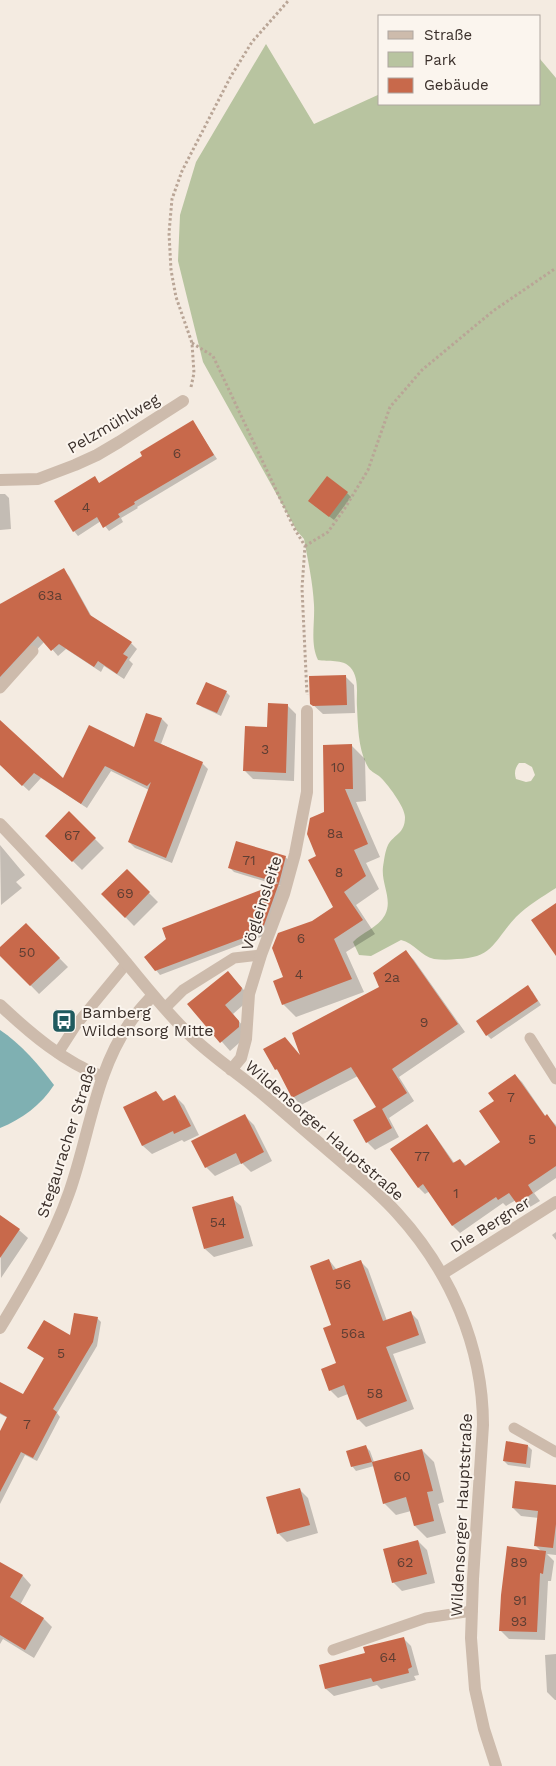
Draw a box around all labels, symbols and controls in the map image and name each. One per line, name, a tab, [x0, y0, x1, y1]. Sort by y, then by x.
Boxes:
legend	[378, 15, 541, 105]
text: Straße	[424, 26, 472, 44]
text: Park	[424, 51, 457, 69]
text: Gebäude	[424, 76, 489, 94]
street label: Pelzmühlweg	[64, 389, 163, 457]
house number: 6	[173, 445, 181, 461]
house number: 4	[82, 499, 90, 515]
house number: 63a	[38, 587, 62, 603]
house number: 3	[261, 741, 269, 757]
house number: 10	[331, 759, 345, 775]
house number: 8a	[327, 825, 343, 841]
house number: 67	[64, 827, 80, 843]
house number: 71	[242, 852, 256, 868]
street label: Vögleinsleite	[237, 853, 286, 953]
house number: 8	[335, 864, 343, 880]
house number: 69	[116, 885, 134, 901]
house number: 6	[297, 930, 305, 946]
house number: 50	[19, 944, 35, 960]
house number: 4	[295, 966, 303, 982]
house number: 2a	[384, 969, 400, 985]
place label: Bamberg Wildensorg Mitte	[82, 1003, 213, 1040]
bus stop icon: Bamberg Wildensorg Mitte	[51, 1008, 77, 1034]
house number: 9	[420, 1014, 428, 1030]
street label: Wildensorger Hauptstraße	[241, 1056, 408, 1204]
street label: Stegauracher Straße	[33, 1062, 100, 1220]
house number: 7	[507, 1089, 515, 1105]
house number: 5	[528, 1131, 536, 1147]
house number: 77	[414, 1148, 430, 1164]
house number: 1	[453, 1185, 459, 1201]
street label: Die Bergner	[447, 1192, 534, 1256]
house number: 54	[210, 1214, 226, 1230]
house number: 56	[335, 1276, 351, 1292]
house number: 56a	[341, 1325, 365, 1341]
house number: 5	[57, 1345, 65, 1361]
house number: 58	[367, 1385, 383, 1401]
street label: Wildensorger Hauptstraße	[447, 1413, 476, 1617]
house number: 7	[23, 1416, 31, 1432]
house number: 60	[393, 1468, 411, 1484]
house number: 62	[397, 1554, 413, 1570]
house number: 89	[510, 1554, 528, 1570]
house number: 91	[513, 1592, 527, 1608]
house number: 93	[511, 1613, 527, 1629]
house number: 64	[379, 1649, 397, 1665]

